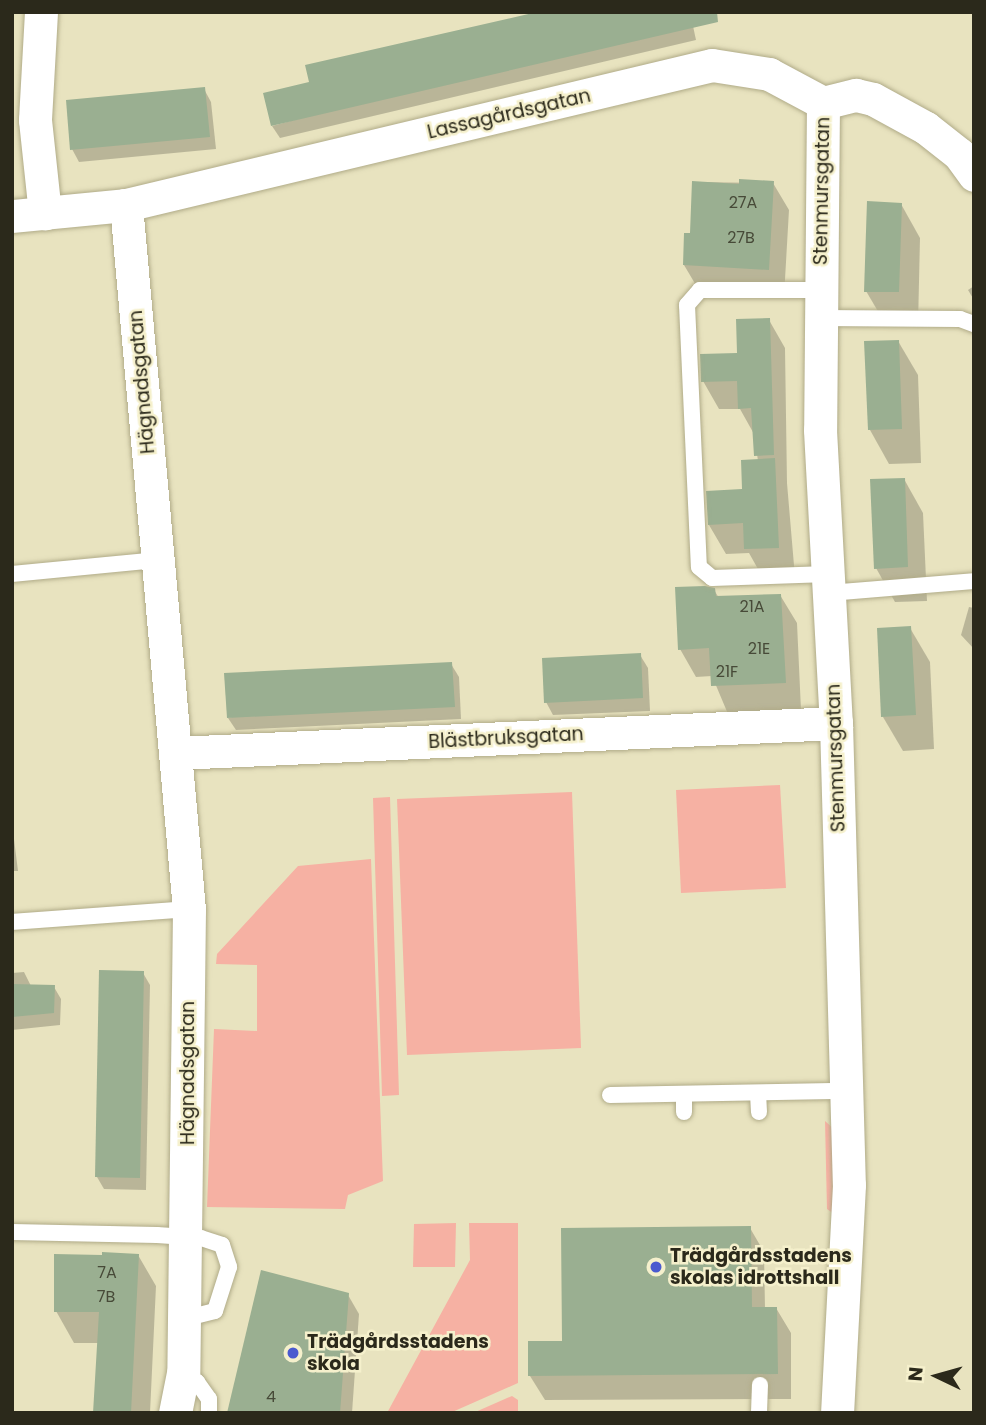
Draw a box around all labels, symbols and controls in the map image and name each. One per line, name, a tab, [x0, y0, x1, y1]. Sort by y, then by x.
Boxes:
street label: Lassagårdsgatan	[425, 84, 593, 144]
street label: Stenmursgatan	[809, 117, 835, 265]
house number: 27A	[729, 193, 757, 213]
house number: 27B	[727, 228, 755, 248]
street label: Hägnadsgatan	[124, 309, 160, 455]
house number: 21A	[739, 597, 765, 617]
house number: 21E	[748, 639, 770, 659]
house number: 21F	[716, 662, 738, 682]
street label: Stenmursgatan	[822, 683, 850, 833]
street label: Blästbruksgatan	[428, 723, 584, 753]
street label: Hägnadsgatan	[177, 1001, 199, 1145]
place label: Trädgårdsstadens skolas idrottshall	[670, 1245, 852, 1289]
marker: Trädgårdsstadens skolas idrottshall	[648, 1259, 664, 1275]
house number: 7A	[97, 1263, 117, 1283]
house number: 7B	[97, 1287, 115, 1307]
place label: Trädgårdsstadens skola	[307, 1331, 489, 1375]
north arrow	[902, 1341, 972, 1411]
marker: Trädgårdsstadens skola	[285, 1345, 301, 1361]
text: N	[902, 1366, 930, 1382]
house number: 4	[266, 1387, 276, 1407]

